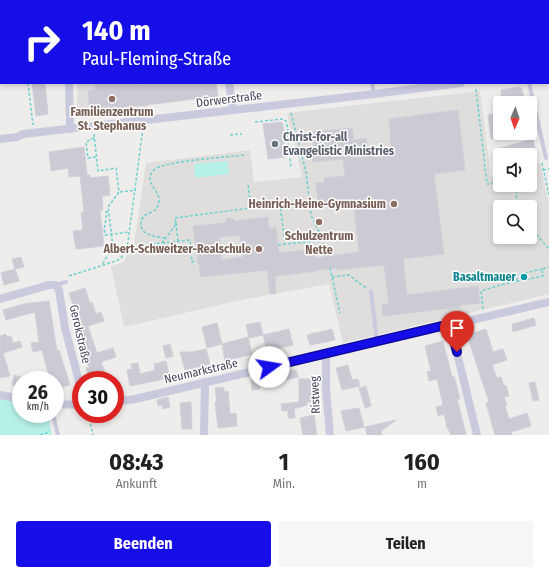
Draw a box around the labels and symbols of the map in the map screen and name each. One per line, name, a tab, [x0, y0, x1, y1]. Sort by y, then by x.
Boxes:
street label: Dörwerstraße	[195, 88, 263, 110]
marker: Familienzentrum St. Stephanus	[107, 94, 117, 104]
north arrow	[493, 96, 537, 140]
place label: Familienzentrum St. Stephanus	[71, 105, 153, 133]
place label: Christ-for-all Evangelistic Ministries	[283, 130, 395, 158]
marker: Christ-for-all Evangelistic Ministries	[270, 139, 280, 149]
place label: Heinrich-Heine-Gymnasium	[249, 197, 386, 211]
marker: Heinrich-Heine-Gymnasium	[389, 199, 399, 209]
marker: Schulzentrum Nette	[314, 217, 324, 227]
place label: Schulzentrum Nette	[285, 229, 353, 257]
place label: Albert-Schweitzer-Realschule	[102, 242, 251, 256]
marker: Albert-Schweitzer-Realschule	[254, 244, 264, 254]
place label: Basaltmauer	[453, 270, 517, 284]
marker: Basaltmauer	[519, 272, 529, 282]
street label: Gerokstraße	[66, 303, 94, 365]
pin	[440, 311, 474, 352]
position arrow	[248, 346, 290, 388]
street label: Neumarkstraße	[163, 356, 239, 386]
speed limit sign: 30	[72, 371, 124, 423]
street label: Ristweg	[307, 375, 323, 414]

